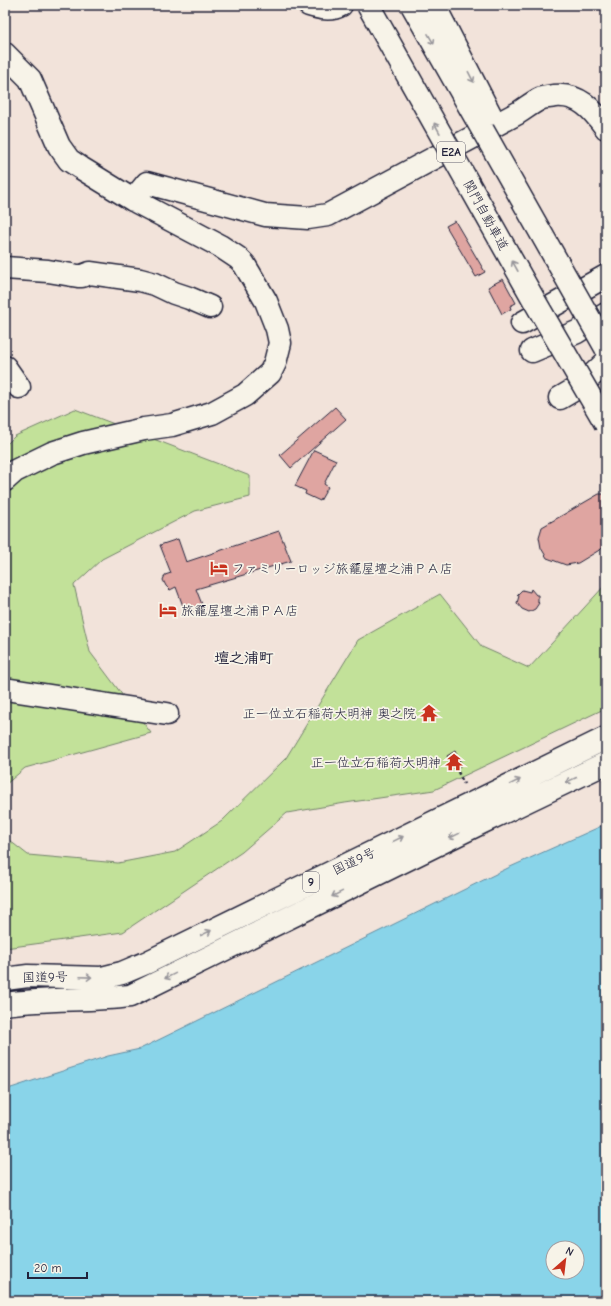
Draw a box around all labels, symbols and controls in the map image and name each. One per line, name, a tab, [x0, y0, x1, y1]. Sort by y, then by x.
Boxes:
one-way arrow	[427, 33, 435, 45]
one-way arrow	[468, 71, 475, 83]
one-way arrow	[433, 122, 441, 134]
road number: E2A	[437, 142, 465, 162]
street label: 関門自動車道	[461, 177, 511, 253]
one-way arrow	[510, 260, 518, 272]
hotel icon: ファミリーロッジ旅籠屋壇之浦ＰＡ店	[209, 558, 229, 578]
place label: ファミリーロッジ旅籠屋壇之浦ＰＡ店	[232, 561, 452, 576]
hotel icon: 旅籠屋壇之浦ＰＡ店	[158, 600, 178, 620]
place label: 旅籠屋壇之浦ＰＡ店	[181, 603, 298, 618]
district label: 壇之浦町	[214, 649, 274, 667]
temple icon: 正一位立石稲荷大明神 奥之院	[419, 703, 439, 723]
place label: 正一位立石稲荷大明神 奥之院	[243, 706, 416, 721]
temple icon: 正一位立石稲荷大明神	[444, 752, 464, 772]
place label: 正一位立石稲荷大明神	[311, 755, 441, 770]
one-way arrow	[565, 777, 577, 784]
one-way arrow	[509, 778, 521, 785]
one-way arrow	[448, 833, 460, 840]
one-way arrow	[392, 835, 404, 842]
street label: 国道9号	[330, 844, 378, 878]
road number: 9	[303, 872, 319, 892]
one-way arrow	[331, 891, 343, 898]
one-way arrow	[200, 929, 212, 936]
street label: 国道9号	[22, 969, 68, 985]
one-way arrow	[164, 973, 176, 980]
one-way arrow	[79, 974, 92, 981]
north arrow	[545, 1240, 585, 1280]
text: N	[563, 1244, 576, 1259]
scale bar	[28, 1254, 87, 1280]
text: 20 m	[34, 1261, 62, 1275]

